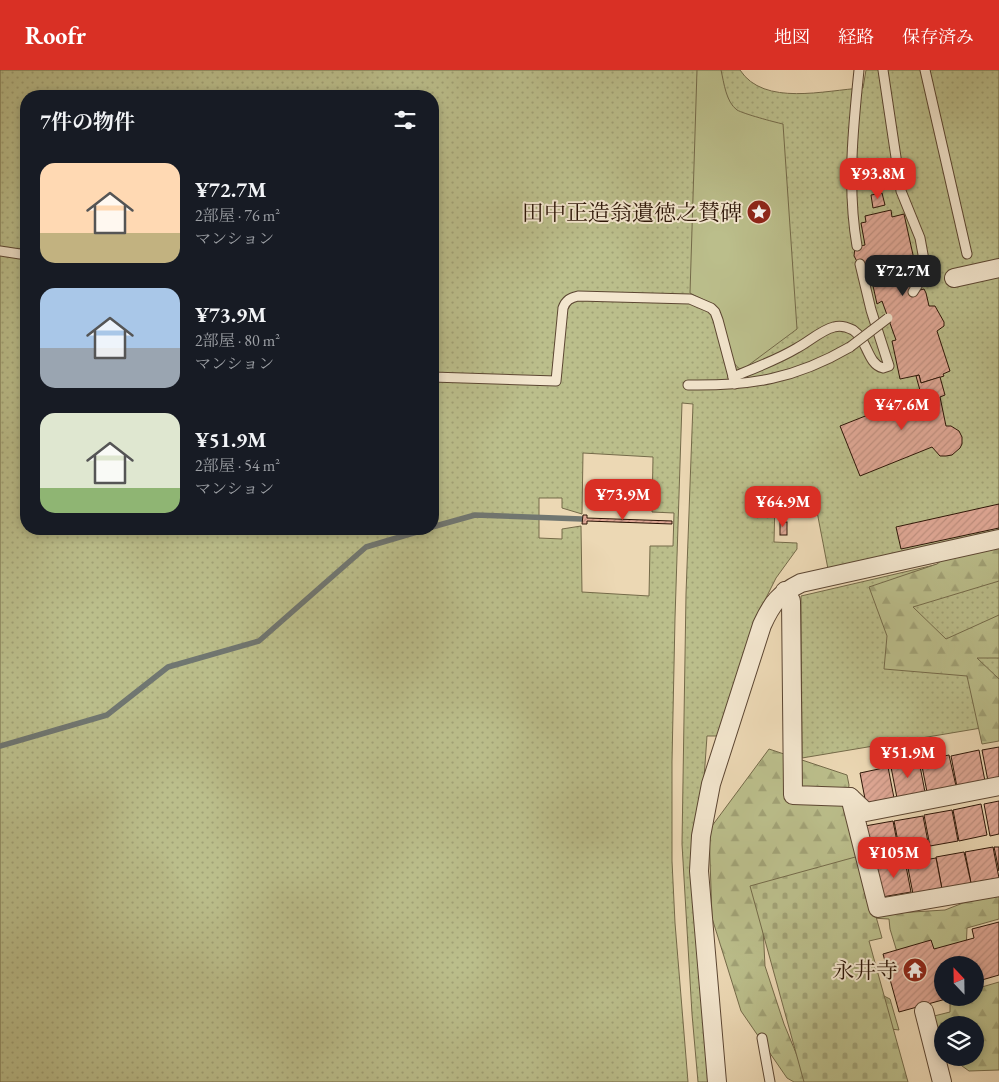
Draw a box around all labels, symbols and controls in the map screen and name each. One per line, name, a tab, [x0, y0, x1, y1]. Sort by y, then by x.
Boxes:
text: Roofr	[25, 20, 86, 51]
text: 地図	[774, 25, 810, 48]
text: 経路	[838, 25, 874, 48]
text: 保存済み	[902, 25, 974, 48]
icon: filters	[391, 106, 419, 134]
text: 7件の物件	[40, 108, 135, 135]
pin: ¥93.8M	[837, 158, 919, 200]
text: ¥93.8M	[851, 163, 905, 184]
text: ¥72.7M	[195, 176, 266, 203]
icon: home	[80, 183, 140, 243]
place label: 田中正造翁遺徳之賛碑	[522, 198, 742, 227]
place icon: 田中正造翁遺徳之賛碑	[746, 199, 772, 225]
text: 2部屋 · 76 m²	[195, 205, 280, 226]
text: マンション	[195, 228, 274, 249]
pin: ¥72.7M	[862, 254, 944, 297]
text: ¥72.7M	[876, 260, 930, 281]
text: ¥73.9M	[195, 301, 266, 328]
icon: home	[80, 308, 140, 368]
text: 2部屋 · 80 m²	[195, 330, 280, 351]
text: マンション	[195, 353, 274, 374]
pin: ¥47.6M	[861, 388, 943, 431]
text: ¥47.6M	[875, 394, 929, 415]
text: ¥51.9M	[195, 426, 266, 453]
icon: home	[80, 433, 140, 493]
text: 2部屋 · 54 m²	[195, 455, 280, 476]
text: マンション	[195, 478, 274, 499]
pin: ¥73.9M	[582, 478, 664, 521]
text: ¥73.9M	[596, 484, 650, 505]
pin: ¥64.9M	[742, 486, 824, 528]
text: ¥64.9M	[756, 491, 810, 512]
pin: ¥51.9M	[867, 736, 949, 779]
text: ¥51.9M	[881, 742, 935, 763]
pin: ¥105M	[859, 836, 929, 879]
text: ¥105M	[869, 842, 919, 863]
place label: 永井寺	[832, 956, 898, 985]
north arrow	[934, 956, 984, 1006]
map controls	[934, 956, 984, 1066]
temple icon: 永井寺	[902, 957, 928, 983]
button: layers	[934, 1016, 984, 1066]

